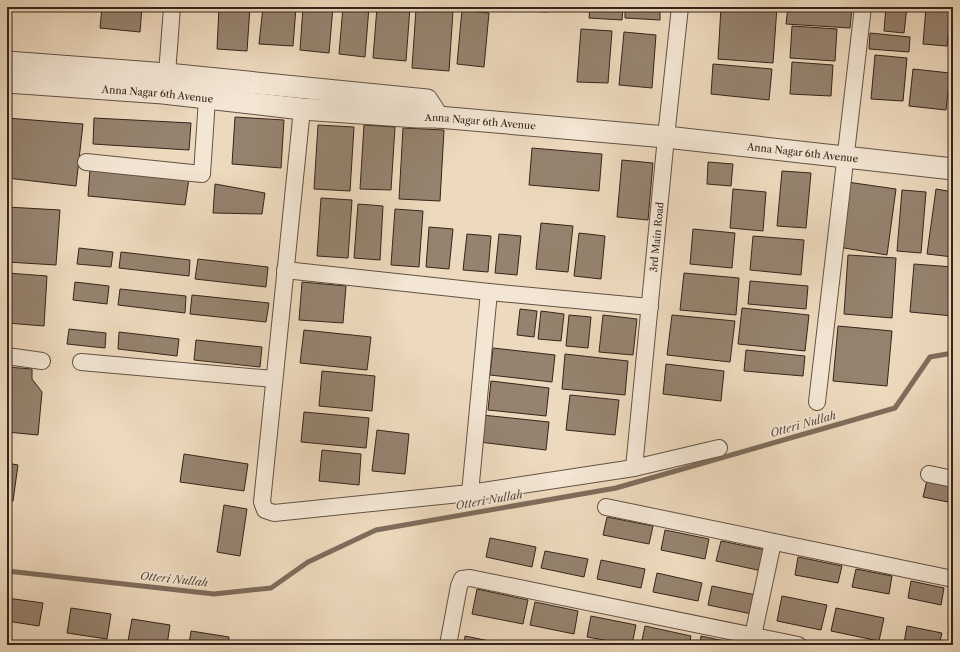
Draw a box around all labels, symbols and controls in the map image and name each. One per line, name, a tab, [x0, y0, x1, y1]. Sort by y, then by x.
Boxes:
street label: Anna Nagar 6th Avenue	[100, 83, 214, 106]
street label: Anna Nagar 6th Avenue	[424, 111, 537, 133]
street label: Anna Nagar 6th Avenue	[745, 140, 859, 165]
street label: 3rd Main Road	[647, 201, 667, 273]
water label: Otteri Nullah	[768, 408, 838, 440]
water label: Otteri Nullah	[454, 487, 524, 513]
water label: Otteri Nullah	[139, 568, 209, 590]

